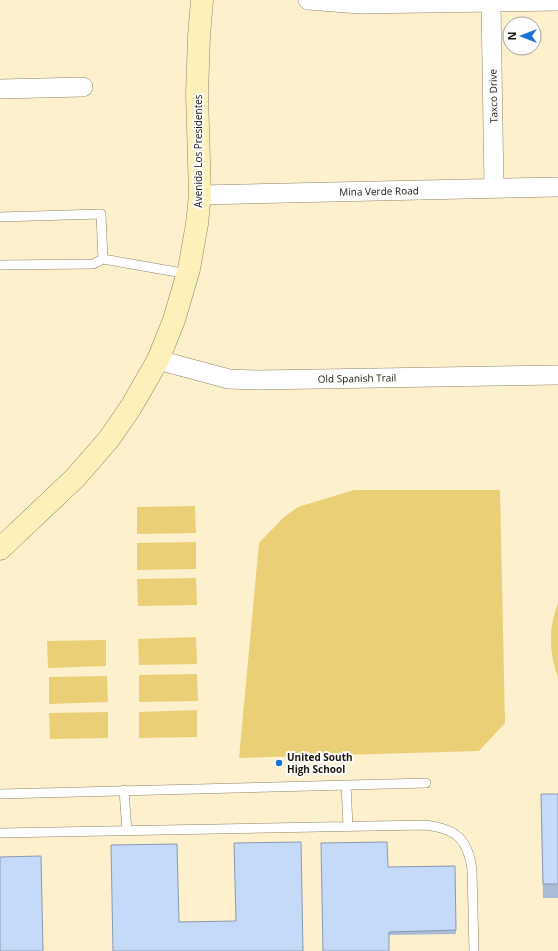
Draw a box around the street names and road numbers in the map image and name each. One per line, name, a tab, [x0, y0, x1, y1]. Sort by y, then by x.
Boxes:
street label: Taxco Drive	[486, 68, 500, 123]
street label: Avenida Los Presidentes	[191, 94, 205, 208]
street label: Mina Verde Road	[339, 183, 419, 199]
street label: Old Spanish Trail	[318, 370, 396, 386]

